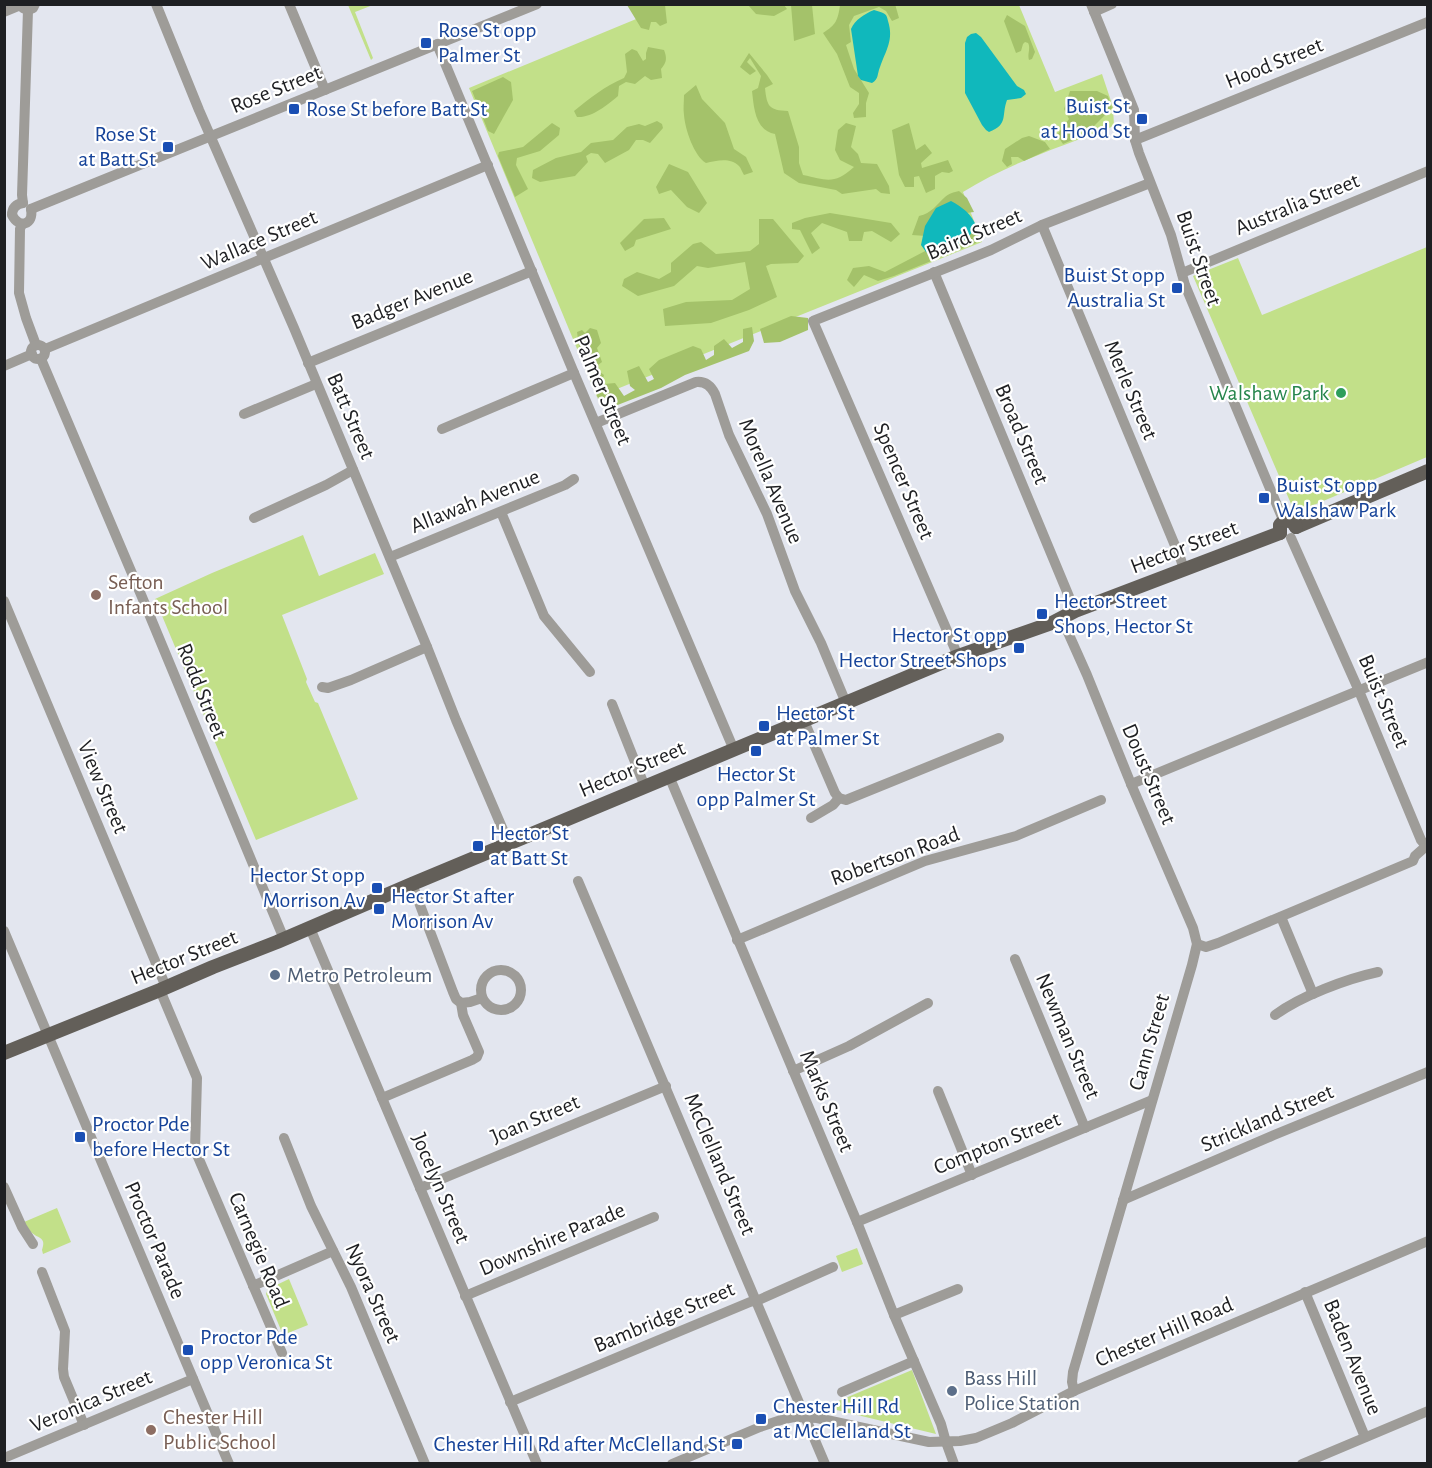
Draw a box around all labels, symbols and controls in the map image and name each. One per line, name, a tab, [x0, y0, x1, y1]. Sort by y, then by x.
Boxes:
place label: Rose St opp Palmer St	[438, 19, 536, 66]
street label: Hood Street	[1222, 34, 1326, 92]
marker: Rose St opp Palmer St	[419, 36, 433, 50]
street label: Rose Street	[227, 61, 325, 117]
place label: Buist St at Hood St	[1041, 95, 1130, 142]
place label: Rose St before Batt St	[306, 98, 487, 120]
marker: Rose St before Batt St	[287, 102, 301, 116]
marker: Buist St at Hood St	[1135, 112, 1149, 126]
place label: Rose St at Batt St	[78, 123, 156, 170]
marker: Rose St at Batt St	[161, 140, 175, 154]
street label: Australia Street	[1232, 169, 1362, 239]
street label: Baird Street	[923, 204, 1025, 264]
street label: Wallace Street	[198, 206, 320, 274]
street label: Buist Street	[1172, 208, 1226, 308]
place label: Buist St opp Australia St	[1064, 264, 1165, 311]
street label: Badger Avenue	[348, 265, 476, 333]
marker: Buist St opp Australia St	[1170, 281, 1184, 295]
street label: Palmer Street	[570, 332, 636, 448]
street label: Merle Street	[1100, 337, 1162, 443]
street label: Batt Street	[323, 370, 379, 462]
street label: Broad Street	[991, 381, 1053, 487]
place label: Walshaw Park	[1209, 382, 1329, 404]
marker: Walshaw Park	[1334, 386, 1348, 400]
street label: Morella Avenue	[735, 415, 807, 547]
street label: Spencer Street	[870, 420, 938, 542]
street label: Allawah Avenue	[407, 465, 543, 537]
place label: Buist St opp Walshaw Park	[1276, 474, 1396, 521]
marker: Buist St opp Walshaw Park	[1257, 491, 1271, 505]
street label: Hector Street	[1127, 516, 1241, 578]
place label: Sefton Infants School	[108, 571, 228, 618]
marker: Sefton Infants School	[89, 588, 103, 602]
place label: Hector Street Shops, Hector St	[1054, 590, 1193, 637]
marker: Hector Street Shops, Hector St	[1035, 607, 1049, 621]
place label: Hector St opp Hector Street Shops	[839, 624, 1007, 671]
street label: Rodd Street	[173, 640, 231, 742]
marker: Hector St opp Hector Street Shops	[1012, 641, 1026, 655]
street label: Buist Street	[1355, 651, 1413, 751]
place label: Hector St at Palmer St	[776, 702, 879, 749]
marker: Hector St at Palmer St	[757, 719, 771, 733]
street label: Doust Street	[1118, 721, 1180, 827]
street label: Hector Street	[576, 737, 688, 801]
street label: View Street	[74, 738, 132, 836]
marker: Hector St opp Palmer St	[749, 744, 763, 758]
place label: Hector St opp Palmer St	[696, 763, 816, 810]
place label: Hector St at Batt St	[490, 822, 569, 869]
street label: Robertson Road	[828, 823, 962, 889]
marker: Hector St at Batt St	[471, 839, 485, 853]
place label: Hector St opp Morrison Av	[250, 864, 366, 911]
marker: Hector St opp Morrison Av	[370, 881, 384, 895]
place label: Hector St after Morrison Av	[391, 885, 514, 932]
marker: Hector St after Morrison Av	[372, 902, 386, 916]
street label: Hector Street	[127, 926, 241, 988]
place label: Metro Petroleum	[287, 964, 432, 986]
marker: Metro Petroleum	[268, 968, 282, 982]
street label: Newman Street	[1032, 970, 1104, 1102]
street label: Cann Street	[1125, 991, 1173, 1093]
street label: Marks Street	[796, 1047, 858, 1155]
street label: Strickland Street	[1197, 1080, 1337, 1156]
street label: McClelland Street	[680, 1090, 760, 1238]
street label: Joan Street	[487, 1091, 583, 1147]
street label: Compton Street	[931, 1108, 1063, 1178]
place label: Proctor Pde before Hector St	[92, 1113, 230, 1160]
marker: Proctor Pde before Hector St	[73, 1130, 87, 1144]
street label: Jocelyn Street	[408, 1130, 474, 1246]
street label: Proctor Parade	[120, 1178, 190, 1302]
street label: Carnegie Road	[225, 1189, 293, 1311]
street label: Downshire Parade	[476, 1198, 628, 1280]
street label: Nyora Street	[341, 1240, 405, 1346]
street label: Bambridge Street	[590, 1277, 738, 1357]
street label: Chester Hill Road	[1092, 1293, 1236, 1371]
street label: Baden Avenue	[1320, 1296, 1386, 1418]
place label: Proctor Pde opp Veronica St	[200, 1326, 332, 1373]
marker: Proctor Pde opp Veronica St	[181, 1343, 195, 1357]
street label: Veronica Street	[27, 1366, 155, 1436]
place label: Bass Hill Police Station	[964, 1367, 1080, 1414]
marker: Bass Hill Police Station	[945, 1384, 959, 1398]
place label: Chester Hill Rd at McClelland St	[773, 1395, 911, 1442]
place label: Chester Hill Public School	[163, 1406, 276, 1453]
marker: Chester Hill Rd at McClelland St	[754, 1412, 768, 1426]
marker: Chester Hill Public School	[144, 1423, 158, 1437]
place label: Chester Hill Rd after McClelland St	[434, 1433, 725, 1455]
marker: Chester Hill Rd after McClelland St	[730, 1437, 744, 1451]

